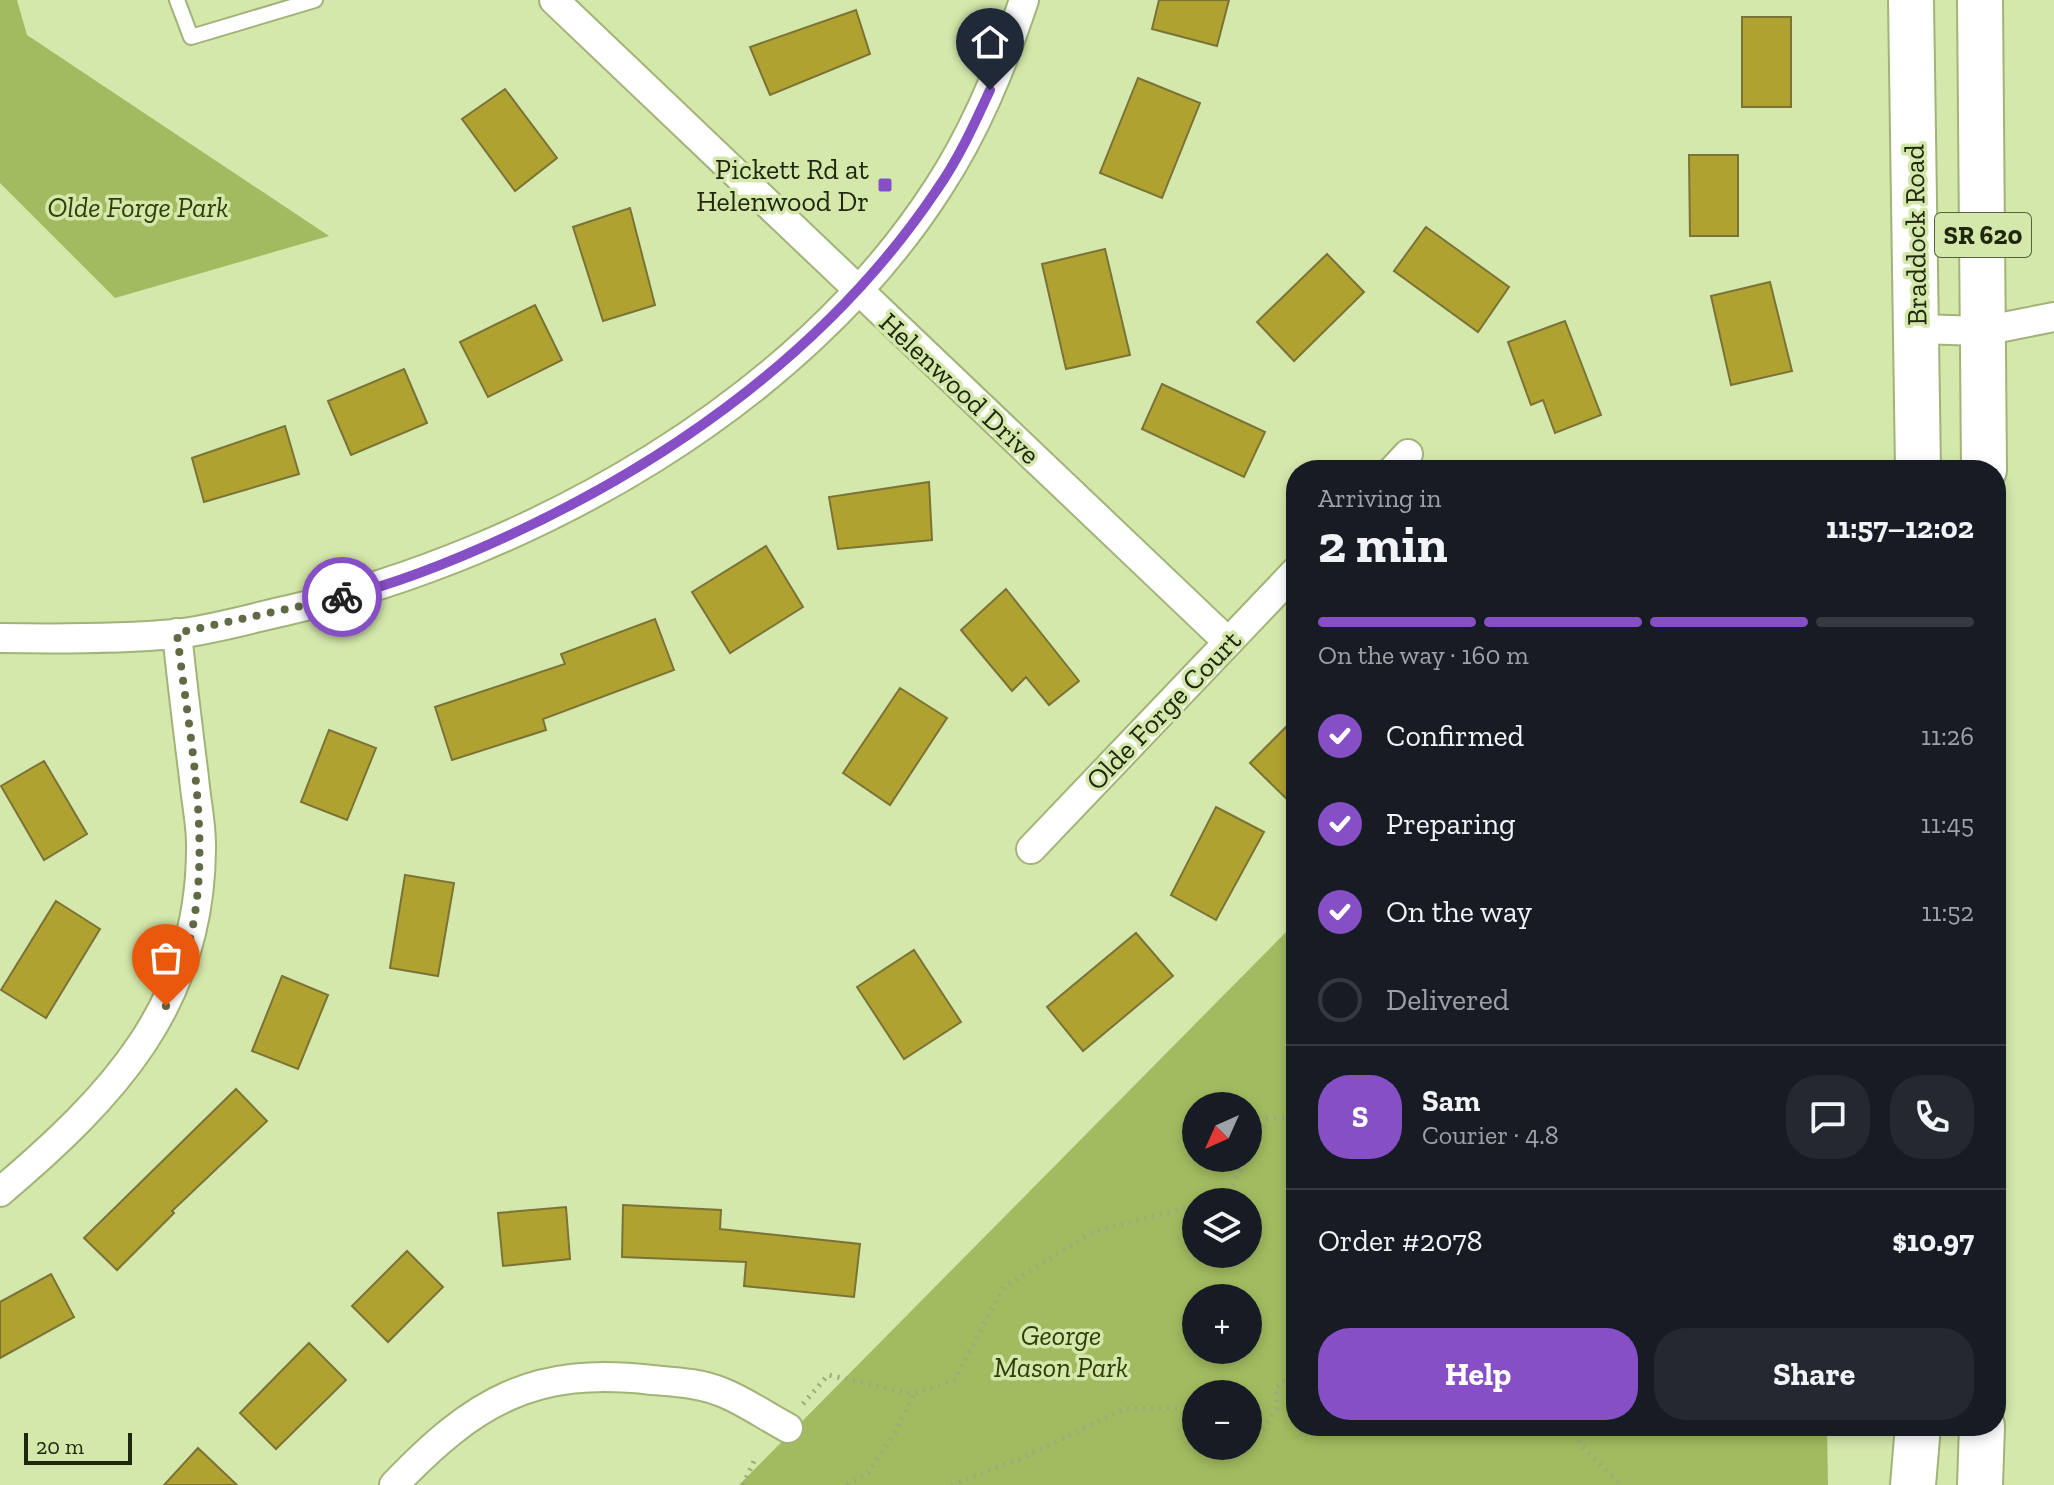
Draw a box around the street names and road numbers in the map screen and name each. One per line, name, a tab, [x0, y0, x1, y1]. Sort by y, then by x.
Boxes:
street label: Braddock Road	[1897, 144, 1934, 326]
road number: SR 620	[1935, 213, 2031, 257]
street label: Helenwood Drive	[873, 306, 1047, 471]
street label: Olde Forge Court	[1079, 623, 1248, 797]

